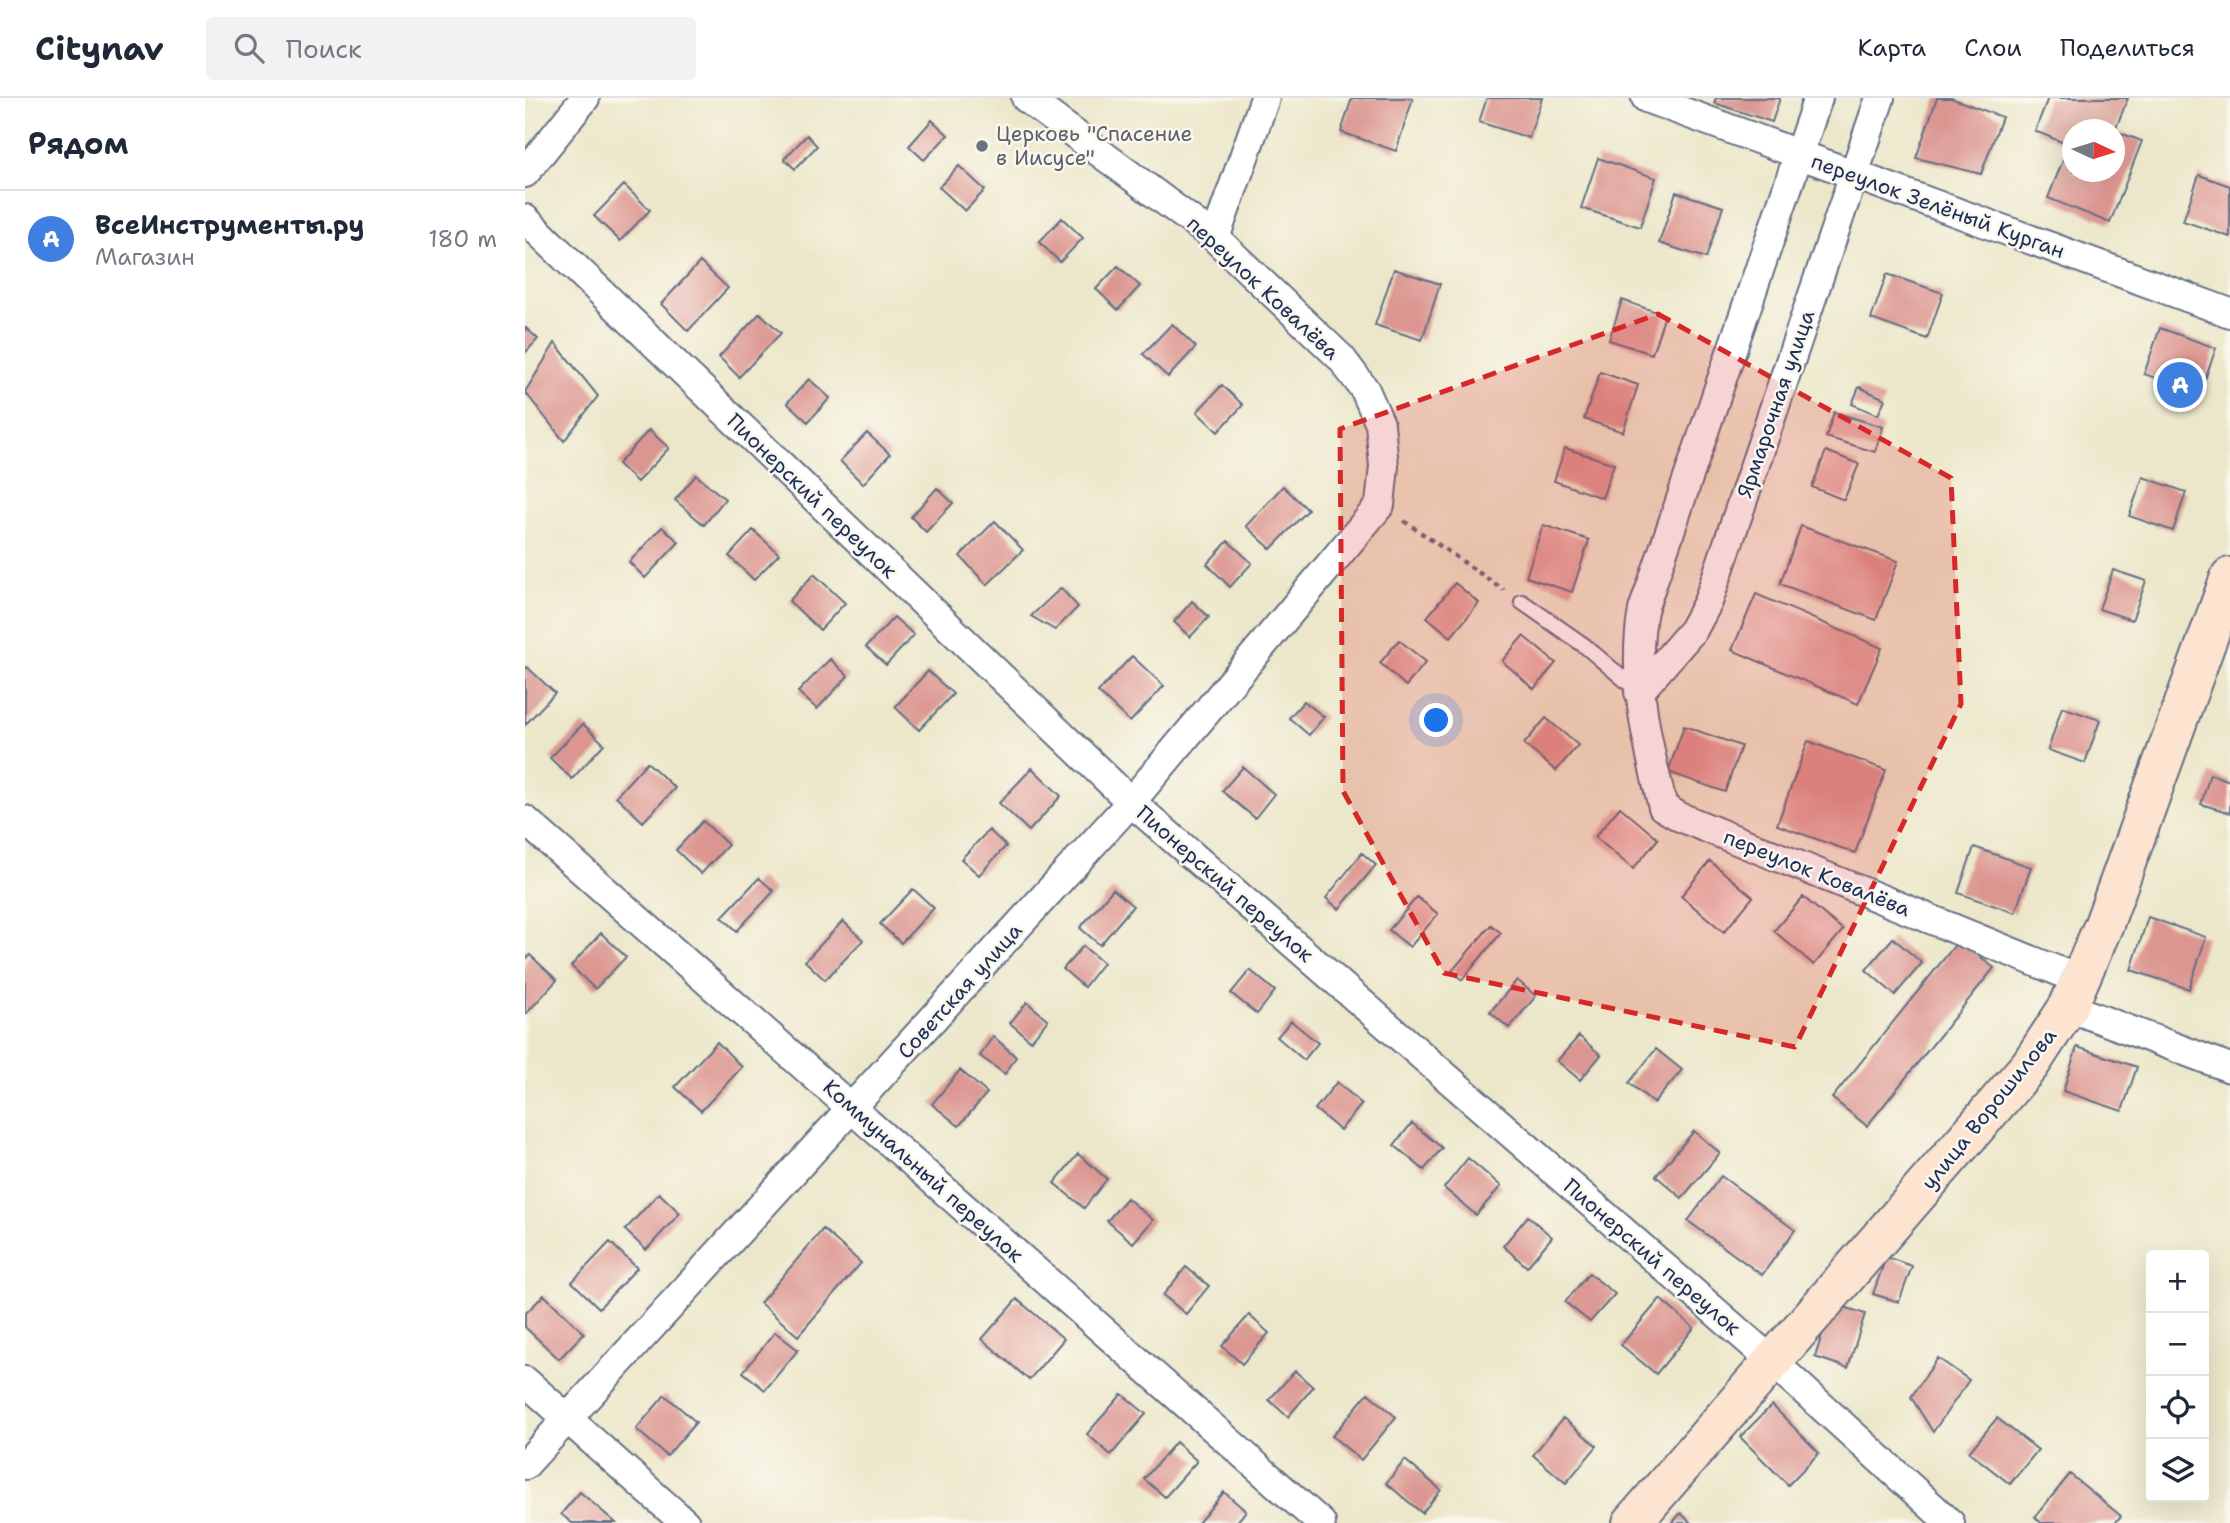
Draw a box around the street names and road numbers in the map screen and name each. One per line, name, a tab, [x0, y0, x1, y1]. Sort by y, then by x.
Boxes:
street label: переулок Зелёный Курган	[1807, 147, 2069, 265]
street label: переулок Ковалёва	[1181, 210, 1345, 366]
street label: Ярмарочная улица	[1731, 306, 1821, 502]
street label: Пионерский переулок	[721, 407, 903, 585]
street label: Пионерский переулок	[1131, 799, 1319, 969]
street label: переулок Ковалёва	[1719, 823, 1915, 923]
street label: Советская улица	[891, 917, 1029, 1065]
street label: улица Ворошилова	[1915, 1022, 2063, 1196]
street label: Коммунальный переулок	[817, 1073, 1029, 1269]
street label: Пионерский переулок	[1558, 1172, 1746, 1342]

